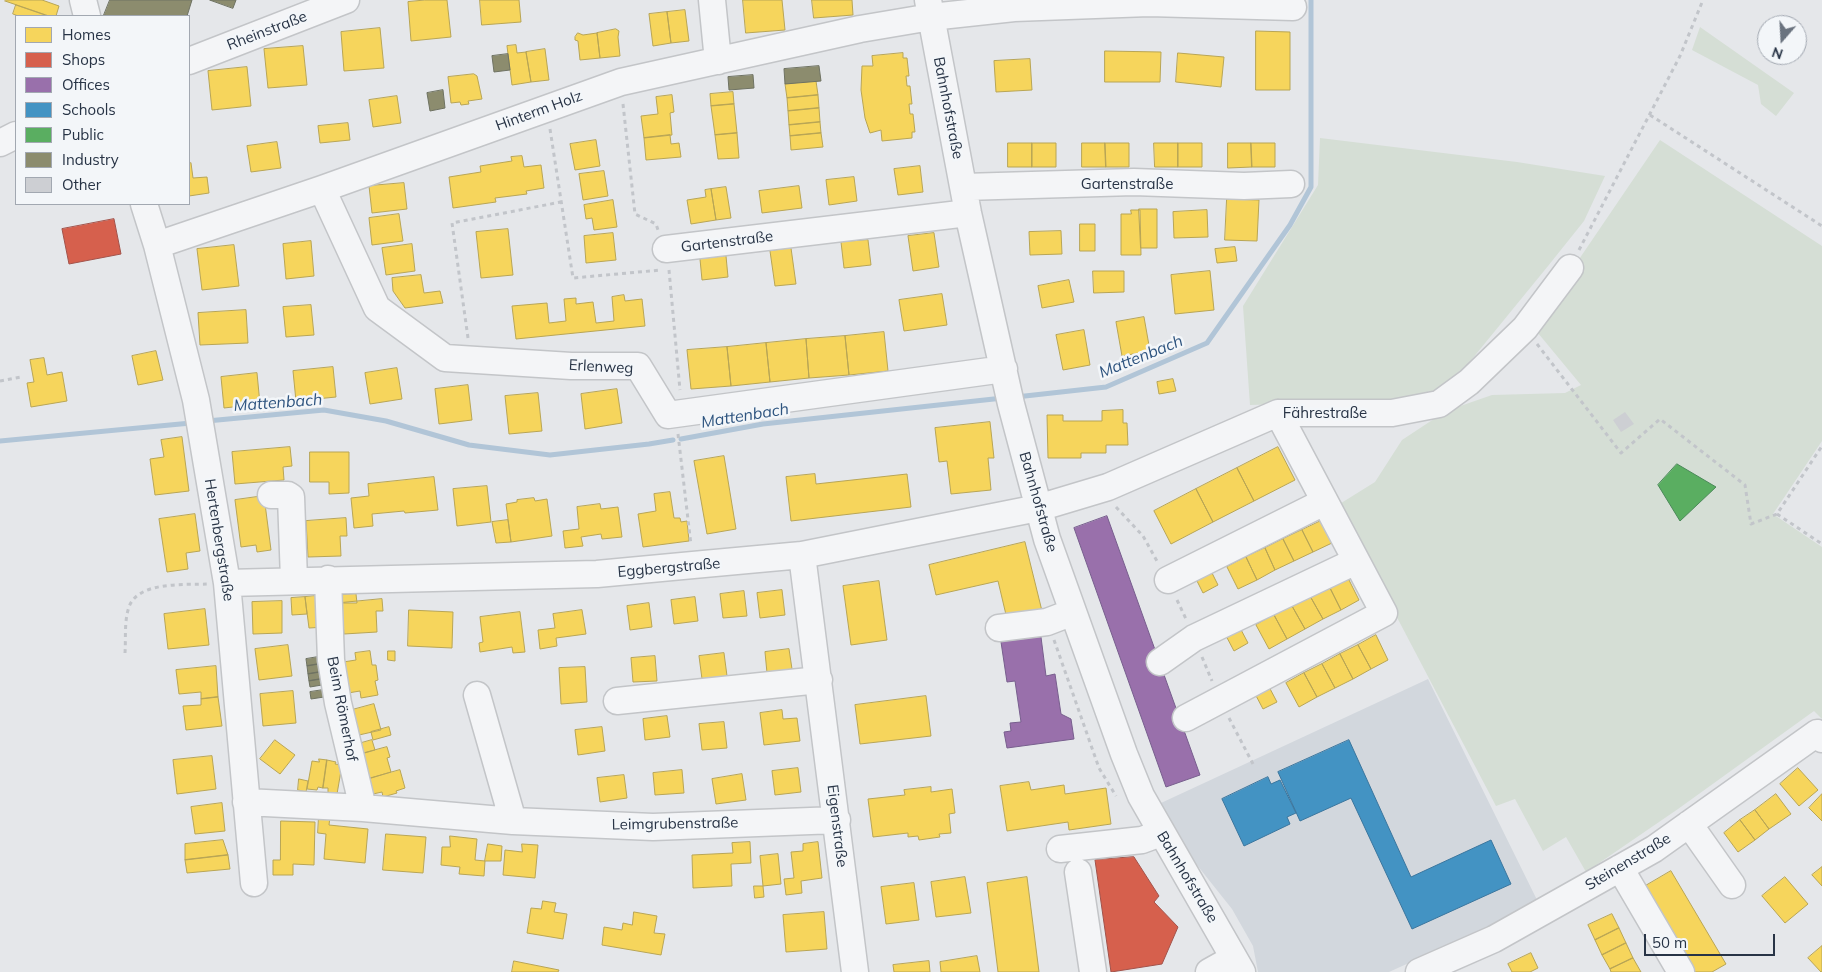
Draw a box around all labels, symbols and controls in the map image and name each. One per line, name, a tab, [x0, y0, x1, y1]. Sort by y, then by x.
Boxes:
street label: Rheinstraße	[224, 7, 310, 55]
legend	[15, 15, 190, 205]
north arrow	[1757, 15, 1807, 65]
text: Homes	[62, 25, 111, 44]
text: N	[1770, 43, 1785, 63]
text: Shops	[62, 50, 105, 69]
street label: Bahnhofstraße	[929, 55, 967, 161]
text: Offices	[62, 75, 110, 94]
street label: Hinterm Holz	[493, 87, 585, 135]
text: Schools	[62, 100, 116, 119]
text: Public	[62, 125, 104, 144]
text: Industry	[62, 150, 119, 169]
text: Other	[62, 175, 101, 194]
street label: Gartenstraße	[1081, 175, 1173, 193]
street label: Gartenstraße	[680, 227, 774, 257]
water label: Mattenbach	[1096, 331, 1186, 383]
street label: Erlenweg	[568, 356, 634, 378]
water label: Mattenbach	[233, 390, 323, 416]
water label: Mattenbach	[700, 400, 790, 432]
street label: Fährestraße	[1283, 404, 1367, 422]
street label: Bahnhofstraße	[1015, 450, 1061, 554]
street label: Hertenbergstraße	[200, 477, 238, 603]
street label: Eggbergstraße	[617, 555, 721, 581]
street label: Beim Römerhof	[323, 655, 361, 763]
street label: Eigenstraße	[823, 784, 851, 868]
street label: Leimgrubenstraße	[611, 814, 739, 834]
street label: Bahnhofstraße	[1153, 828, 1221, 926]
street label: Steinenstraße	[1582, 829, 1674, 895]
scale bar	[1647, 924, 1778, 956]
text: 50 m	[1652, 933, 1687, 952]

